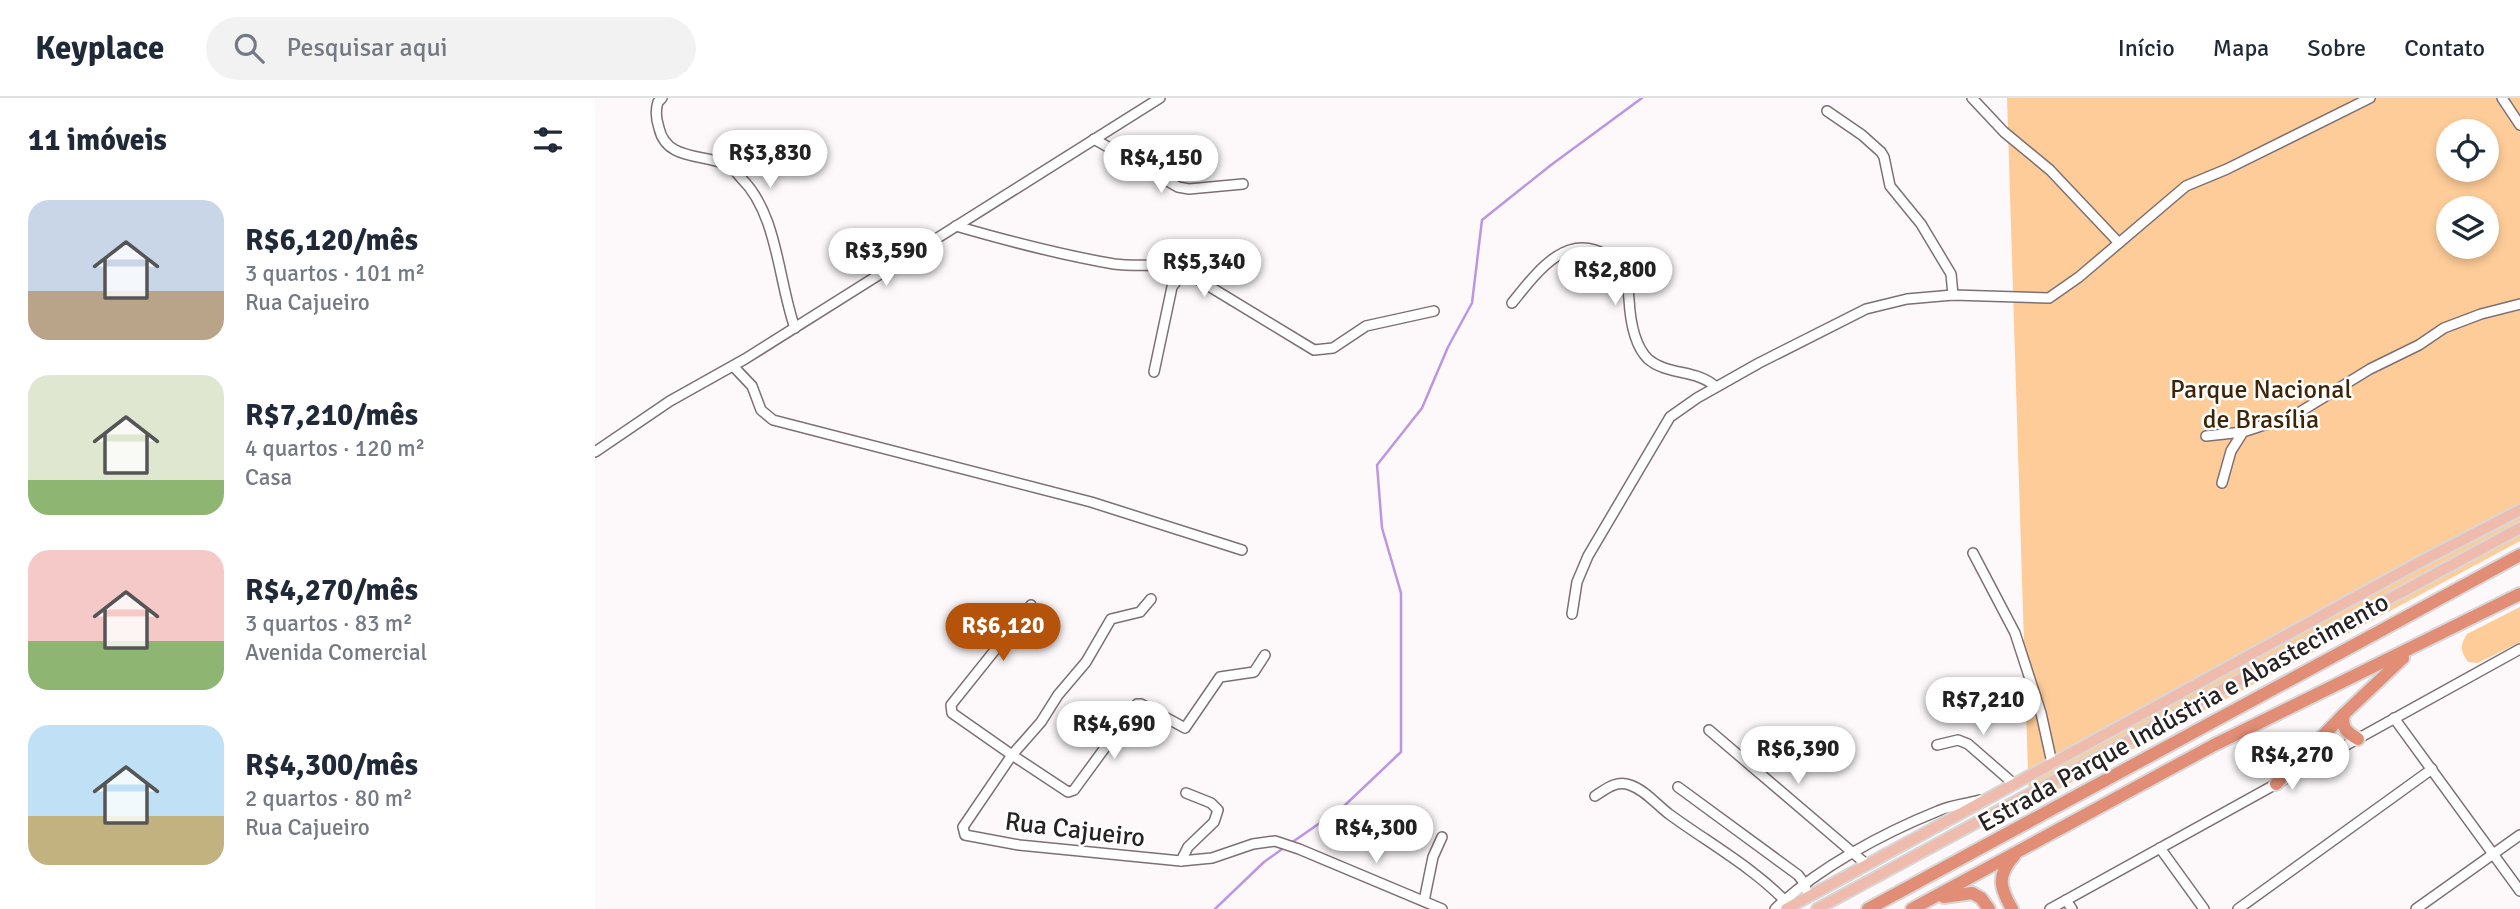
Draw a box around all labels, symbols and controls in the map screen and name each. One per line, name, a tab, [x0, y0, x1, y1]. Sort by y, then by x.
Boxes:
search box	[206, 17, 696, 80]
text: Keyplace	[35, 28, 164, 69]
icon: search	[230, 29, 268, 67]
text: Pesquisar aqui	[286, 32, 448, 64]
text: Início	[2118, 33, 2175, 63]
text: Mapa	[2213, 33, 2269, 63]
text: Sobre	[2307, 33, 2366, 63]
text: Contato	[2404, 33, 2485, 63]
map controls	[2436, 119, 2499, 259]
button: locate	[2436, 119, 2499, 182]
icon: filters	[529, 121, 567, 159]
text: 11 imóveis	[28, 122, 167, 159]
pin: R$3,830	[705, 130, 835, 190]
pin: R$4,150	[1096, 136, 1226, 195]
text: R$3,830	[728, 138, 812, 167]
text: R$4,150	[1119, 143, 1203, 172]
button: layers	[2436, 196, 2499, 259]
text: R$6,120/mês	[245, 222, 418, 259]
icon: home	[84, 228, 168, 312]
pin: R$3,590	[821, 228, 951, 288]
text: R$3,590	[844, 236, 928, 265]
pin: R$5,340	[1139, 240, 1269, 299]
text: R$5,340	[1162, 247, 1246, 276]
pin: R$2,800	[1550, 248, 1680, 307]
text: R$2,800	[1573, 255, 1657, 284]
text: 3 quartos · 101 m²	[245, 259, 425, 288]
text: Rua Cajueiro	[245, 288, 370, 317]
park label: Parque Nacional de Brasília	[2170, 374, 2352, 436]
text: R$7,210/mês	[245, 397, 418, 434]
icon: home	[84, 403, 168, 487]
text: 4 quartos · 120 m²	[245, 434, 425, 463]
text: Casa	[245, 463, 292, 492]
text: R$4,270/mês	[245, 572, 418, 609]
icon: home	[84, 578, 168, 662]
street label: Estrada Parque Indústria e Abastecimento	[1973, 586, 2394, 839]
pin: R$6,120	[938, 603, 1068, 663]
text: 3 quartos · 83 m²	[245, 609, 413, 638]
text: R$6,120	[961, 611, 1045, 640]
text: Avenida Comercial	[245, 638, 427, 667]
pin: R$7,210	[1918, 678, 2048, 737]
text: R$7,210	[1941, 685, 2025, 714]
pin: R$4,690	[1049, 702, 1179, 761]
text: R$4,690	[1072, 709, 1156, 738]
pin: R$6,390	[1733, 726, 1863, 786]
pin: R$4,270	[2227, 732, 2357, 792]
text: R$6,390	[1756, 734, 1840, 763]
text: R$4,270	[2250, 740, 2334, 769]
text: R$4,300/mês	[245, 747, 418, 784]
icon: home	[84, 753, 168, 837]
text: 2 quartos · 80 m²	[245, 784, 413, 813]
street label: Rua Cajueiro	[1003, 806, 1147, 854]
pin: R$4,300	[1311, 806, 1441, 865]
text: Rua Cajueiro	[245, 813, 370, 842]
text: R$4,300	[1334, 813, 1418, 842]

